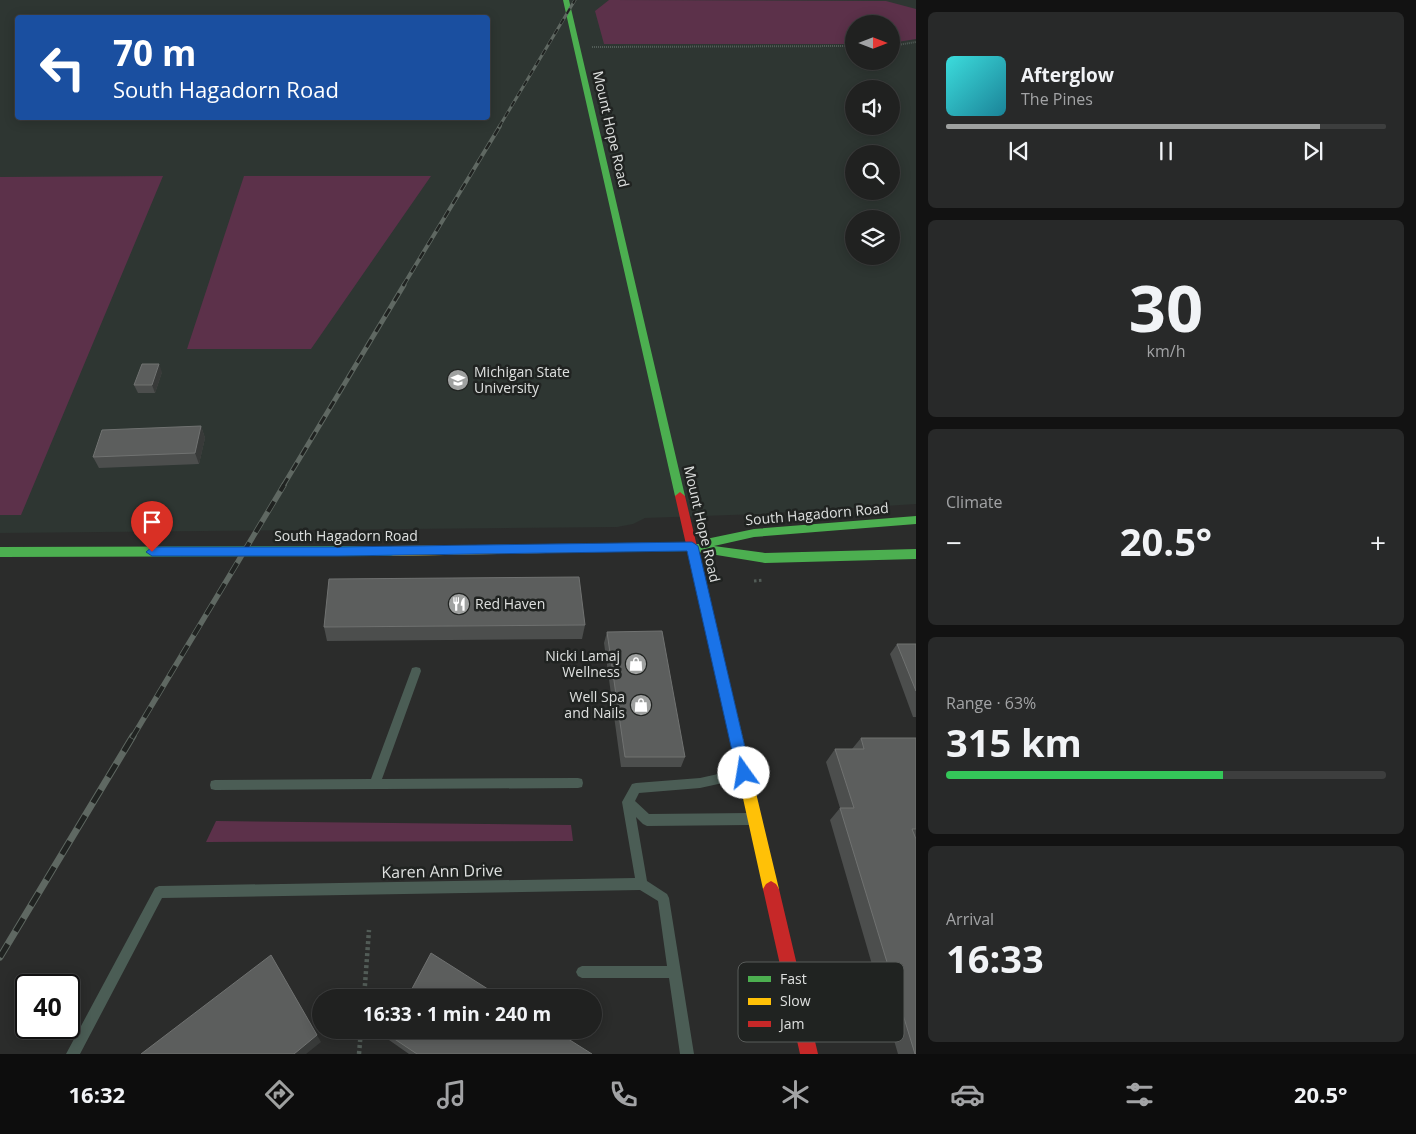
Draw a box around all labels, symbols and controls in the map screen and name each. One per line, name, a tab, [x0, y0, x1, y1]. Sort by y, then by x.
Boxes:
north arrow	[845, 15, 900, 70]
map controls	[845, 15, 900, 265]
text: 70 m	[113, 29, 196, 76]
icon: left	[30, 35, 95, 100]
text: Afterglow	[1021, 62, 1114, 88]
street label: Mount Hope Road	[589, 69, 634, 189]
text: South Hagadorn Road	[113, 74, 339, 104]
button: sound	[845, 80, 900, 135]
text: The Pines	[1021, 88, 1093, 110]
icon: previous	[1005, 137, 1033, 165]
icon: pause	[1152, 137, 1180, 165]
icon: next	[1299, 137, 1327, 165]
button: search	[845, 145, 900, 200]
button: layers	[845, 210, 900, 265]
text: 30	[1129, 263, 1203, 351]
text: km/h	[1147, 340, 1185, 362]
place label: Michigan State University	[474, 362, 570, 397]
school or university icon: Michigan State University	[446, 368, 470, 392]
street label: Mount Hope Road	[680, 464, 725, 584]
text: Climate	[946, 491, 1003, 513]
street label: South Hagadorn Road	[745, 498, 889, 529]
pin	[131, 501, 173, 552]
icon: arrive	[138, 508, 166, 536]
text: 20.5°	[1120, 515, 1212, 567]
text: −	[946, 523, 962, 561]
text: +	[1370, 523, 1386, 561]
street label: South Hagadorn Road	[274, 526, 418, 545]
restaurant icon: Red Haven	[447, 592, 471, 616]
place label: Red Haven	[475, 594, 545, 613]
place label: Nicki Lamaj Wellness	[545, 646, 620, 681]
shop icon: Nicki Lamaj Wellness	[624, 652, 648, 676]
place label: Well Spa and Nails	[564, 687, 625, 722]
text: Range · 63%	[946, 692, 1036, 714]
shop icon: Well Spa and Nails	[629, 693, 653, 717]
text: 315 km	[946, 716, 1082, 768]
position arrow	[717, 746, 769, 798]
street label: Karen Ann Drive	[381, 859, 503, 883]
text: Arrival	[946, 908, 994, 930]
text: 16:33	[946, 932, 1044, 984]
legend	[738, 962, 904, 1042]
text: Fast	[780, 969, 807, 988]
speed limit sign: 40	[15, 974, 80, 1039]
text: Slow	[780, 991, 811, 1010]
text: 16:33 · 1 min · 240 m	[363, 1001, 551, 1027]
text: Jam	[778, 1014, 805, 1033]
icon: directions	[262, 1077, 297, 1112]
icon: music	[434, 1077, 469, 1112]
icon: phone	[606, 1077, 641, 1112]
icon: climate	[778, 1077, 813, 1112]
icon: car	[950, 1077, 985, 1112]
icon: filters	[1122, 1077, 1157, 1112]
text: 16:32	[68, 1079, 125, 1109]
text: 20.5°	[1294, 1079, 1347, 1109]

